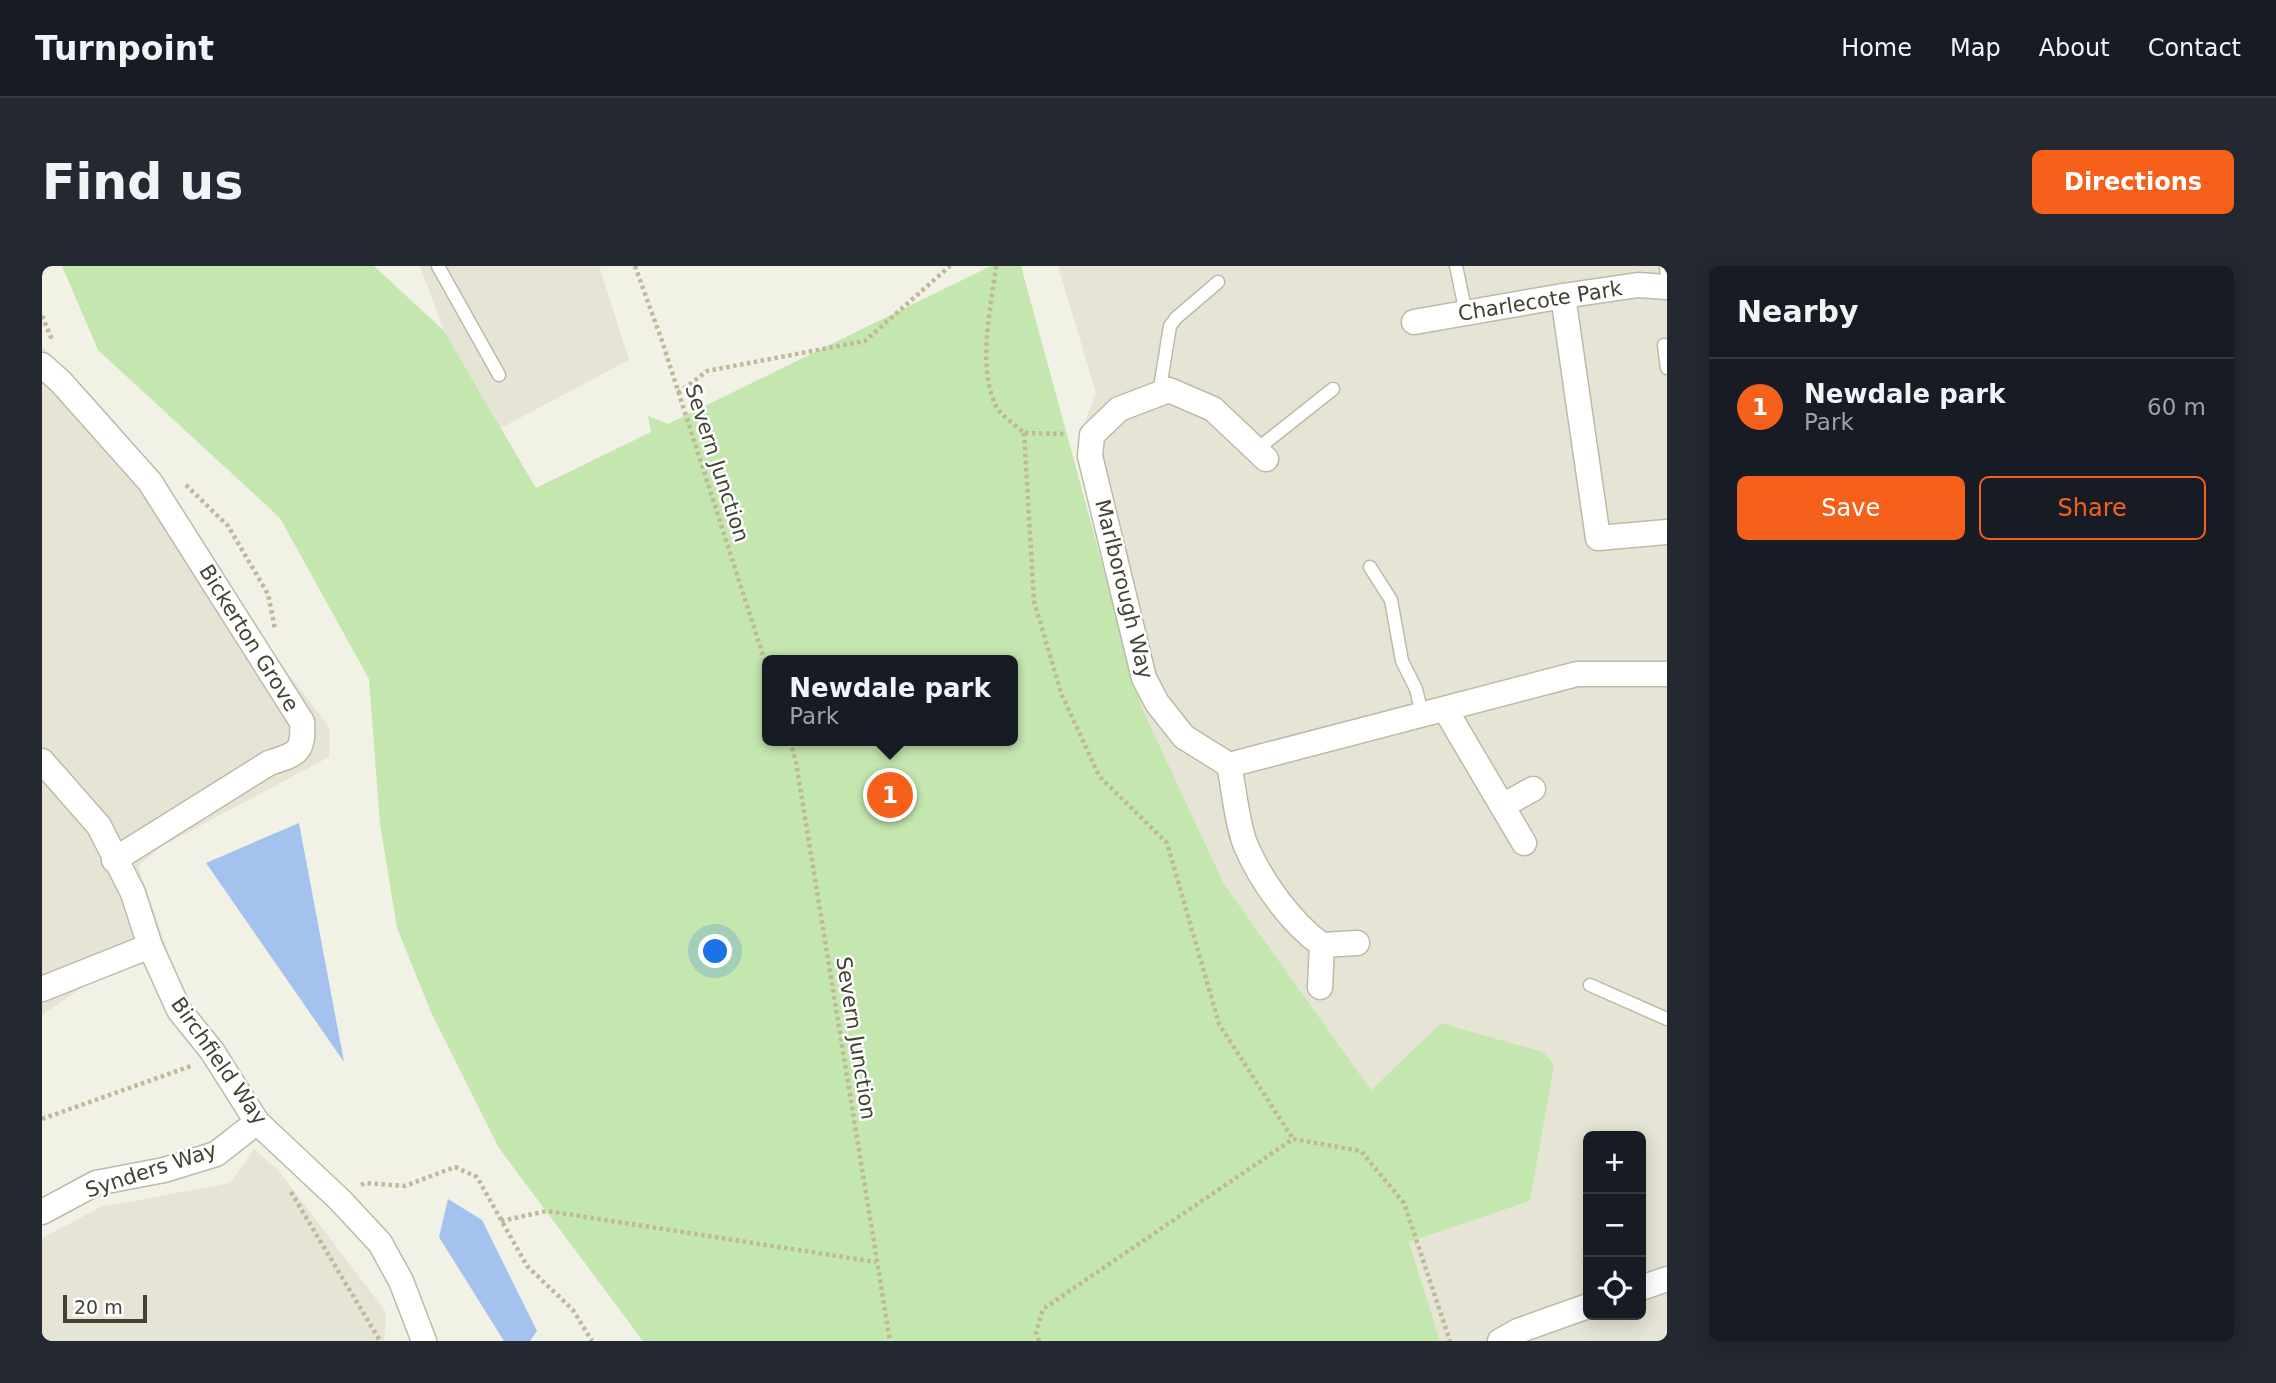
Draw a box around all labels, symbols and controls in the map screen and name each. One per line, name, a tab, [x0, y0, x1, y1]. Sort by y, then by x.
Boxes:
text: Turnpoint	[35, 29, 214, 68]
text: Home	[1841, 34, 1912, 62]
text: Map	[1950, 34, 2001, 62]
text: About	[2039, 34, 2110, 62]
text: Contact	[2148, 34, 2241, 62]
button: Directions	[2032, 150, 2234, 214]
text: Find us	[42, 154, 243, 211]
street label: Charlecote Park	[1456, 276, 1625, 326]
text: Nearby	[1737, 294, 1859, 329]
text: Newdale park	[1804, 379, 2005, 409]
street label: Severn Junction	[680, 381, 754, 545]
text: 1	[1752, 394, 1768, 420]
text: 60 m	[2147, 394, 2206, 420]
text: Park	[1804, 409, 1854, 435]
button: Save	[1737, 476, 1965, 540]
button: Share	[1979, 476, 2206, 540]
street label: Marlborough Way	[1090, 497, 1158, 681]
street label: Bickerton Grove	[194, 560, 304, 716]
popup	[762, 655, 1018, 746]
text: Newdale park	[789, 673, 991, 703]
text: Park	[789, 703, 839, 729]
pin: 1	[867, 769, 913, 821]
your location	[698, 934, 732, 968]
street label: Severn Junction	[831, 955, 881, 1121]
street label: Birchfield Way	[166, 993, 272, 1129]
map controls	[1583, 1131, 1646, 1320]
button: +	[1583, 1131, 1646, 1194]
street label: Synders Way	[82, 1138, 220, 1202]
button: −	[1583, 1194, 1646, 1257]
button: locate	[1583, 1257, 1646, 1320]
scale bar	[63, 1292, 147, 1324]
text: 20 m	[74, 1296, 123, 1318]

